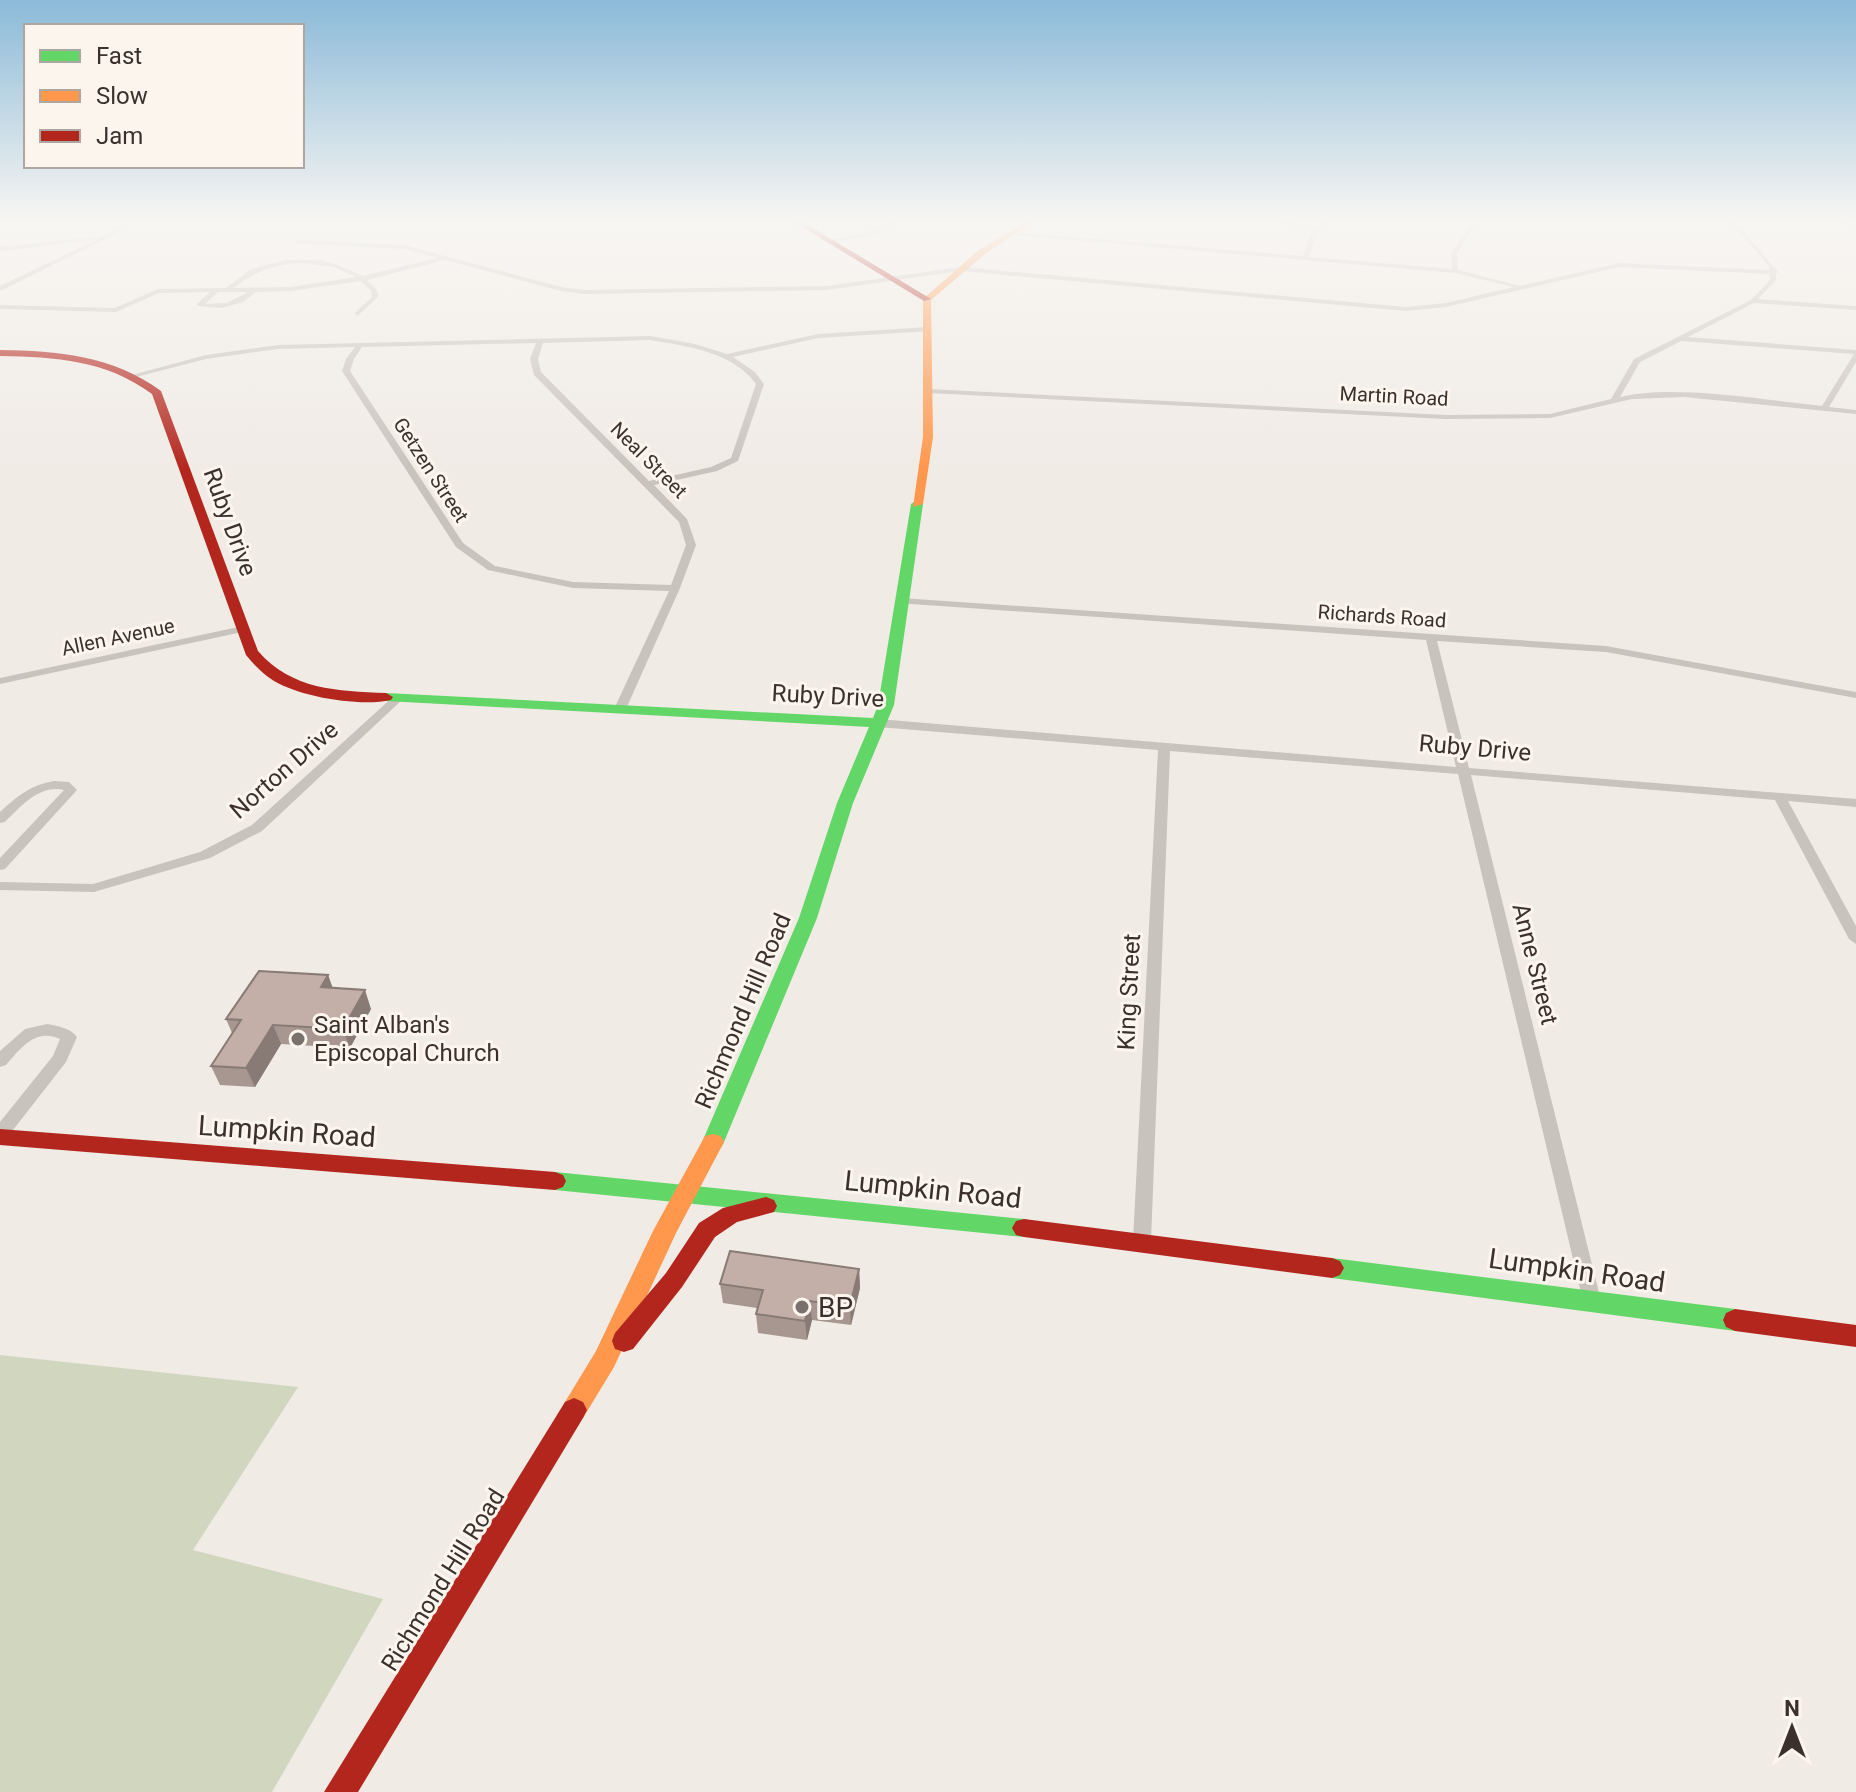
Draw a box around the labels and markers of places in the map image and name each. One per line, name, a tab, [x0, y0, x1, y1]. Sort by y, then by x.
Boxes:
place label: Saint Alban's Episcopal Church	[314, 1011, 500, 1067]
marker: Saint Alban's Episcopal Church	[289, 1030, 307, 1048]
place label: BP	[818, 1291, 853, 1324]
marker: BP	[793, 1298, 811, 1316]

